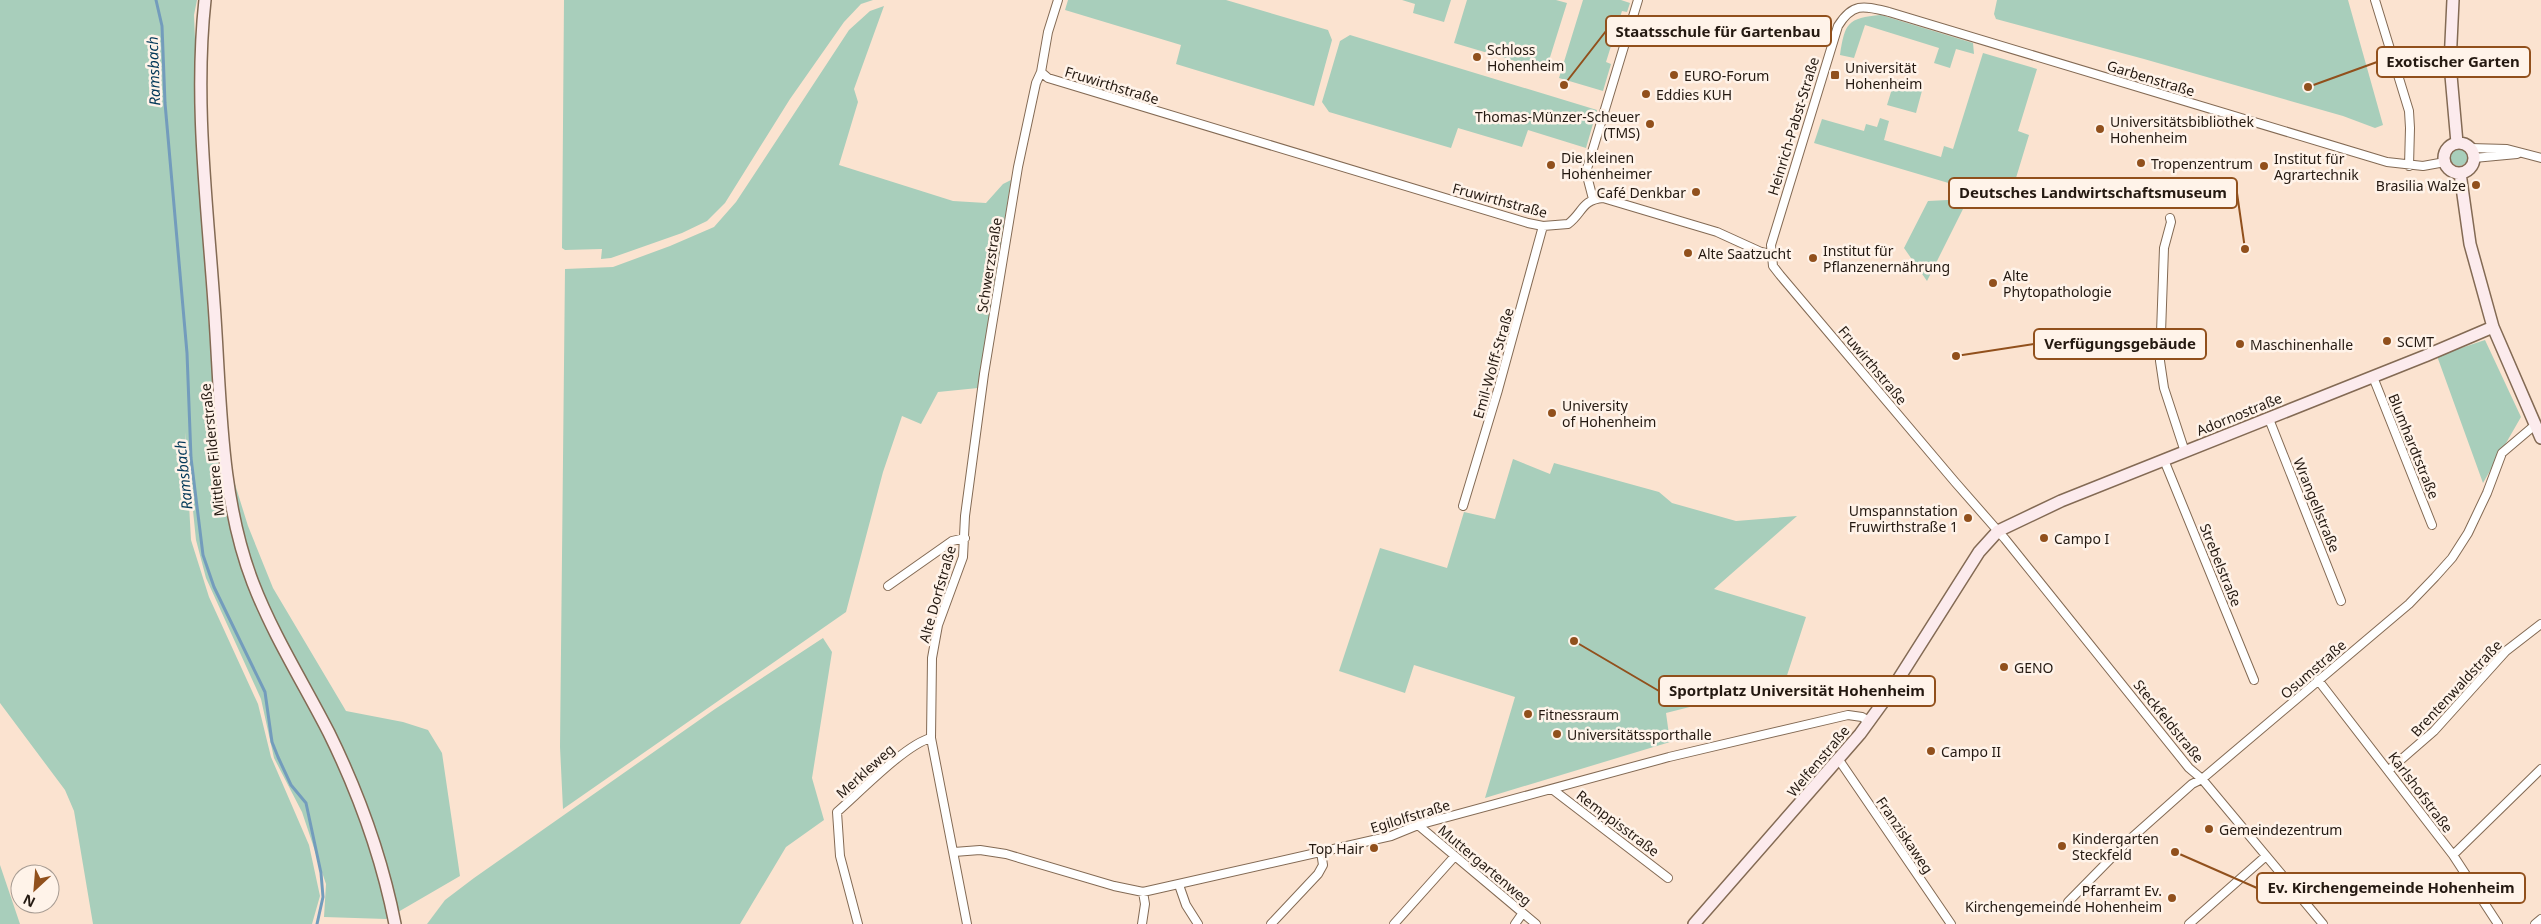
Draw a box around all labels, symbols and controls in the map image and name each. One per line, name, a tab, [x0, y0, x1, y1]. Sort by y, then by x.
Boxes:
callout: Staatsschule für Gartenbau	[1606, 16, 1831, 46]
text: Staatsschule für Gartenbau	[1615, 21, 1821, 41]
water label: Ramsbach	[142, 36, 164, 106]
place label: Schloss Hohenheim	[1487, 40, 1564, 75]
callout: Exotischer Garten	[2377, 47, 2530, 77]
marker: Schloss Hohenheim	[1471, 51, 1483, 63]
text: Exotischer Garten	[2386, 51, 2520, 71]
street label: Heinrich-Pabst-Straße	[1763, 54, 1823, 198]
street label: Garbenstraße	[2105, 56, 2197, 100]
place label: Universität Hohenheim	[1845, 58, 1922, 93]
street label: Fruwirthstraße	[1063, 62, 1162, 108]
place label: EURO-Forum	[1684, 66, 1769, 85]
marker: EURO-Forum	[1668, 69, 1680, 81]
marker: Universität Hohenheim	[1829, 69, 1841, 81]
place label: Eddies KUH	[1656, 85, 1732, 104]
marker: Eddies KUH	[1640, 88, 1652, 100]
place label: Thomas-Münzer-Scheuer (TMS)	[1475, 107, 1640, 142]
place label: Universitätsbibliothek Hohenheim	[2110, 112, 2254, 147]
marker: Thomas-Münzer-Scheuer (TMS)	[1644, 118, 1656, 130]
marker: Universitätsbibliothek Hohenheim	[2094, 123, 2106, 135]
place label: Die kleinen Hohenheimer	[1561, 148, 1652, 183]
place label: Institut für Agrartechnik	[2274, 149, 2359, 184]
place label: Tropenzentrum	[2151, 154, 2253, 173]
marker: Tropenzentrum	[2135, 157, 2147, 169]
marker: Die kleinen Hohenheimer	[1545, 159, 1557, 171]
marker: Institut für Agrartechnik	[2258, 160, 2270, 172]
place label: Brasilia Walze	[2376, 176, 2466, 195]
street label: Fruwirthstraße	[1450, 178, 1550, 222]
callout: Deutsches Landwirtschaftsmuseum	[1949, 178, 2237, 208]
marker: Brasilia Walze	[2470, 179, 2482, 191]
text: Deutsches Landwirtschaftsmuseum	[1959, 182, 2227, 202]
place label: Café Denkbar	[1596, 183, 1686, 202]
marker: Café Denkbar	[1690, 186, 1702, 198]
street label: Schwerzstraße	[972, 216, 1006, 314]
place label: Institut für Pflanzenernährung	[1823, 241, 1950, 276]
place label: Alte Saatzucht	[1698, 244, 1791, 263]
marker: Alte Saatzucht	[1682, 247, 1694, 259]
marker: Institut für Pflanzenernährung	[1807, 252, 1819, 264]
place label: Alte Phytopathologie	[2003, 266, 2112, 301]
marker: Alte Phytopathologie	[1987, 277, 1999, 289]
street label: Emil-Wolff-Straße	[1468, 305, 1518, 421]
street label: Fruwirthstraße	[1834, 321, 1912, 409]
callout: Verfügungsgebäude	[2034, 329, 2206, 359]
place label: SCMT	[2397, 332, 2434, 351]
text: Verfügungsgebäude	[2044, 333, 2196, 353]
place label: Maschinenhalle	[2250, 335, 2353, 354]
marker: SCMT	[2381, 335, 2393, 347]
marker: Maschinenhalle	[2234, 338, 2246, 350]
street label: Mittlere Filderstraße	[196, 382, 228, 517]
street label: Adornostraße	[2193, 388, 2285, 440]
street label: Blumhardtstraße	[2384, 391, 2444, 502]
place label: University of Hohenheim	[1562, 396, 1656, 431]
marker: University of Hohenheim	[1546, 407, 1558, 419]
water label: Ramsbach	[169, 439, 197, 511]
street label: Wrangellstraße	[2289, 455, 2345, 555]
place label: Umspannstation Fruwirthstraße 1	[1849, 501, 1958, 536]
marker: Umspannstation Fruwirthstraße 1	[1962, 512, 1974, 524]
street label: Strebelstraße	[2196, 521, 2246, 609]
place label: Campo I	[2054, 529, 2110, 548]
marker: Campo I	[2038, 532, 2050, 544]
street label: Alte Dorfstraße	[914, 543, 960, 645]
street label: Osumstraße	[2276, 635, 2350, 703]
street label: Brentenwaldstraße	[2406, 635, 2506, 740]
place label: GENO	[2014, 658, 2054, 677]
marker: GENO	[1998, 661, 2010, 673]
callout: Sportplatz Universität Hohenheim	[1659, 676, 1935, 706]
street label: Steckfeldstraße	[2130, 676, 2208, 767]
text: Sportplatz Universität Hohenheim	[1669, 680, 1925, 700]
place label: Fitnessraum	[1538, 705, 1619, 724]
marker: Fitnessraum	[1522, 708, 1534, 720]
street label: Welfenstraße	[1783, 721, 1853, 801]
place label: Universitätssporthalle	[1567, 725, 1712, 744]
marker: Universitätssporthalle	[1551, 728, 1563, 740]
street label: Merkleweg	[832, 740, 898, 802]
place label: Campo II	[1941, 742, 2001, 761]
marker: Campo II	[1925, 745, 1937, 757]
street label: Karlshofstraße	[2384, 748, 2458, 836]
street label: Remppisstraße	[1573, 786, 1663, 860]
street label: Franziskaweg	[1872, 793, 1938, 877]
street label: Egilolfstraße	[1368, 795, 1452, 837]
street label: Muttergartenweg	[1434, 820, 1536, 910]
place label: Gemeindezentrum	[2219, 820, 2342, 839]
marker: Gemeindezentrum	[2203, 823, 2215, 835]
place label: Kindergarten Steckfeld	[2072, 829, 2159, 864]
place label: Top Hair	[1309, 839, 1364, 858]
marker: Kindergarten Steckfeld	[2056, 840, 2068, 852]
marker: Top Hair	[1368, 842, 1380, 854]
north arrow	[10, 864, 60, 914]
callout: Ev. Kirchengemeinde Hohenheim	[2257, 873, 2525, 903]
text: Ev. Kirchengemeinde Hohenheim	[2267, 877, 2515, 897]
place label: Pfarramt Ev. Kirchengemeinde Hohenheim	[1965, 881, 2162, 916]
text: N	[20, 890, 38, 912]
marker: Pfarramt Ev. Kirchengemeinde Hohenheim	[2166, 892, 2178, 904]

